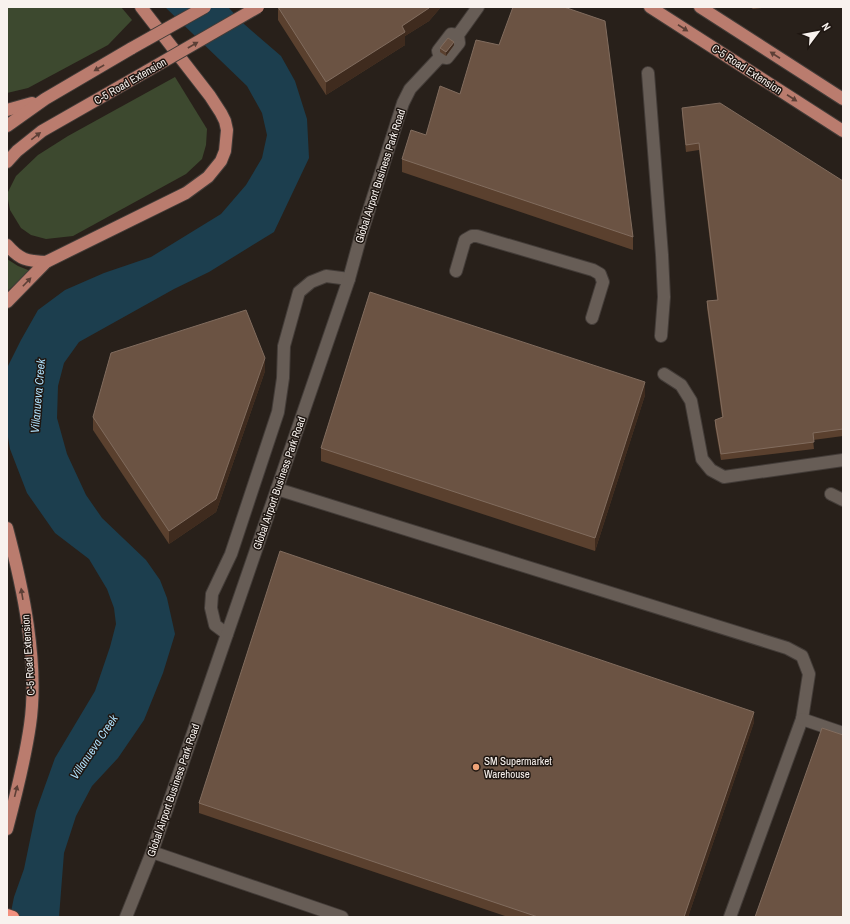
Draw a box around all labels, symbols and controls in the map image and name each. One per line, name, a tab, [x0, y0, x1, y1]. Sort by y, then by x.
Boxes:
north arrow	[798, 12, 838, 52]
text: N	[819, 20, 834, 33]
one-way arrow	[678, 24, 688, 32]
one-way arrow	[187, 41, 199, 48]
street label: C-5 Road Extension	[709, 41, 785, 97]
one-way arrow	[770, 51, 780, 59]
street label: C-5 Road Extension	[91, 55, 169, 107]
one-way arrow	[93, 64, 104, 71]
one-way arrow	[787, 94, 798, 102]
street label: Global Airport Business Park Road	[352, 107, 408, 245]
one-way arrow	[31, 132, 42, 140]
one-way arrow	[22, 277, 31, 287]
water label: Villanueva Creek	[27, 357, 49, 434]
street label: Global Airport Business Park Road	[250, 415, 308, 551]
one-way arrow	[19, 587, 25, 600]
street label: C-5 Road Extension	[18, 614, 38, 696]
water label: Villanueva Creek	[66, 711, 122, 782]
street label: Global Airport Business Park Road	[144, 722, 202, 858]
place label: SM Supermarket Warehouse	[484, 754, 552, 781]
marker: SM Supermarket Warehouse	[471, 762, 481, 772]
one-way arrow	[14, 785, 20, 798]

